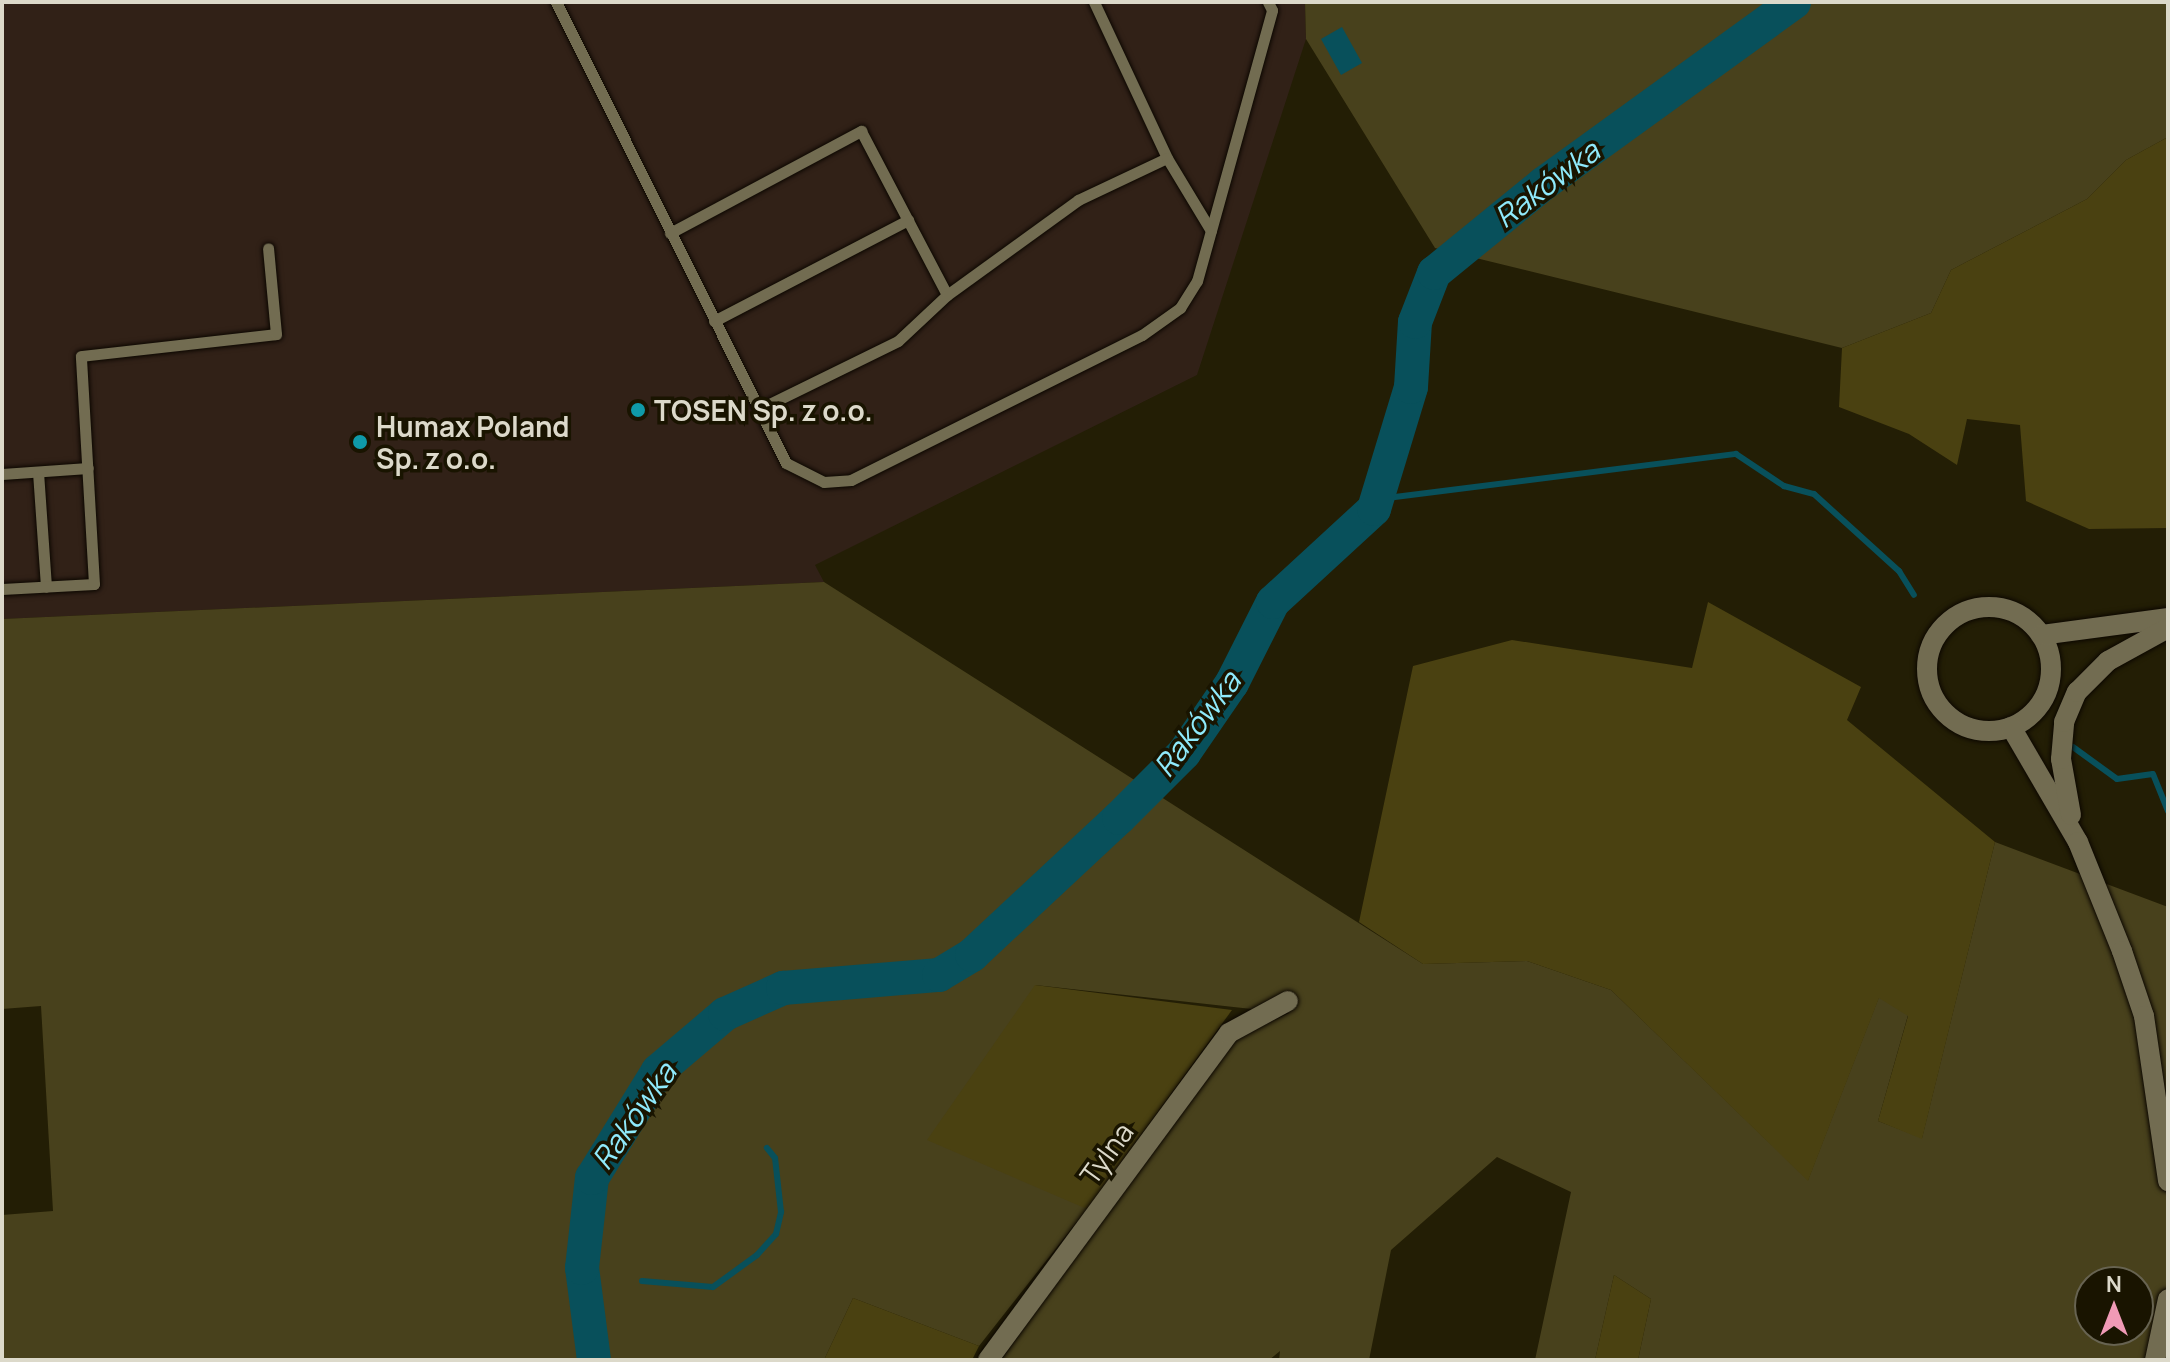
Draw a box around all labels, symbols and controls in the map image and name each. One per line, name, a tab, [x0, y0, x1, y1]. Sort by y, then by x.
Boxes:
water label: Rakówka	[1488, 133, 1606, 235]
place label: TOSEN Sp. z o.o.	[654, 393, 873, 427]
marker: TOSEN Sp. z o.o.	[629, 401, 647, 419]
place label: Humax Poland Sp. z o.o.	[376, 409, 570, 475]
marker: Humax Poland Sp. z o.o.	[351, 433, 369, 451]
water label: Rakówka	[1146, 665, 1248, 783]
water label: Rakówka	[584, 1056, 684, 1176]
street label: Tylna	[1072, 1116, 1140, 1190]
north arrow	[2074, 1266, 2154, 1346]
text: N	[2106, 1269, 2122, 1299]

